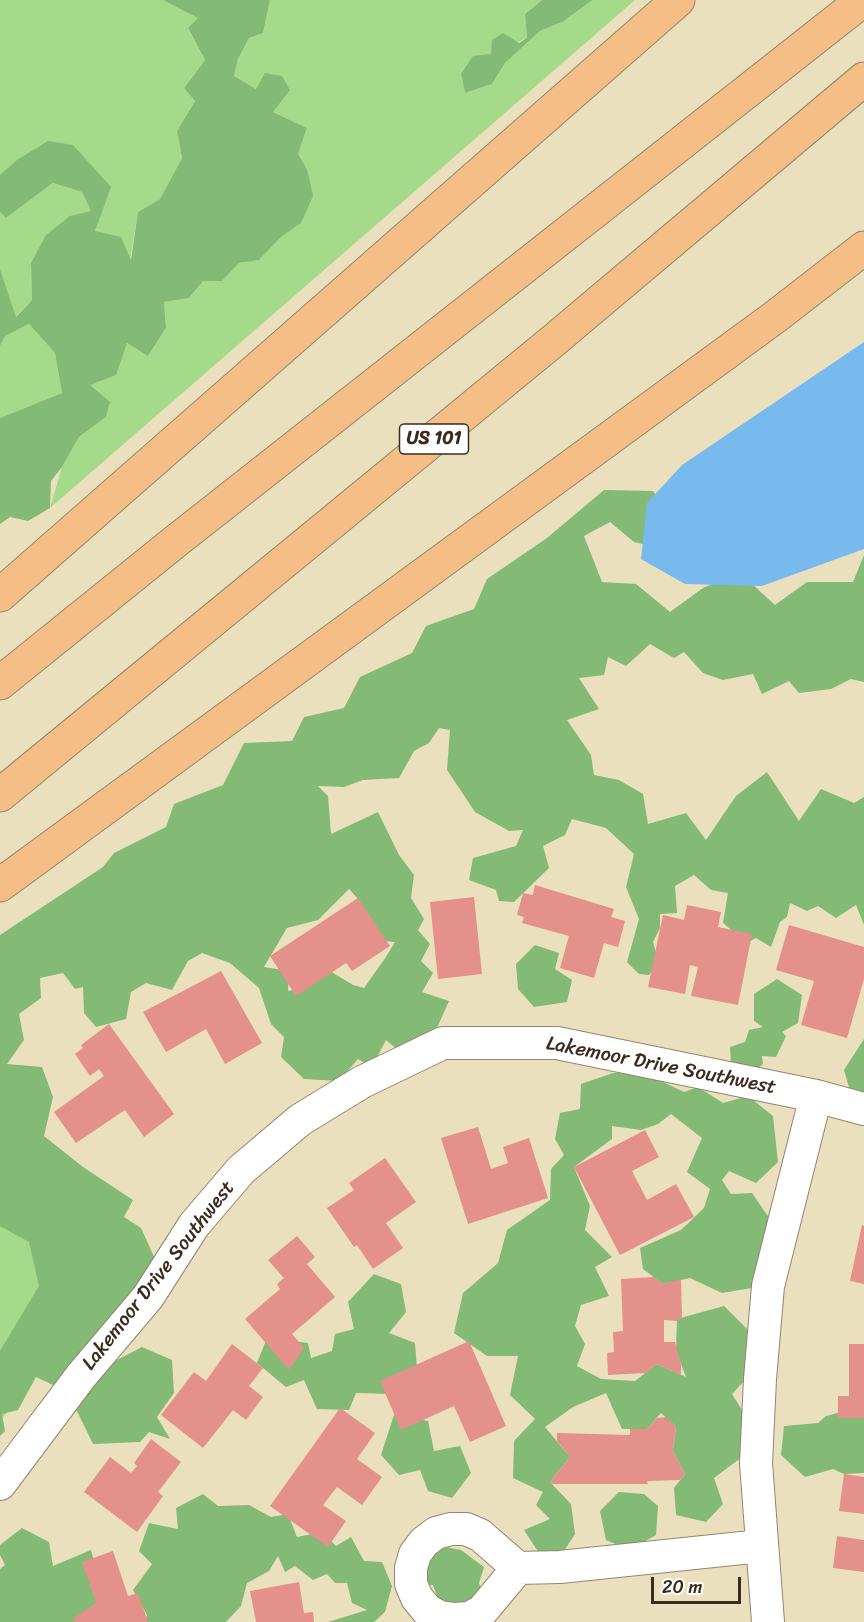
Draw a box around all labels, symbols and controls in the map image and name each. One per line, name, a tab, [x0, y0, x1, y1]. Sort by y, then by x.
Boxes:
road number: US 101	[400, 424, 468, 454]
street label: Lakemoor Drive Southwest	[544, 1032, 778, 1100]
street label: Lakemoor Drive Southwest	[78, 1177, 240, 1375]
scale bar	[654, 1565, 744, 1603]
text: 20 m	[662, 1571, 702, 1603]

